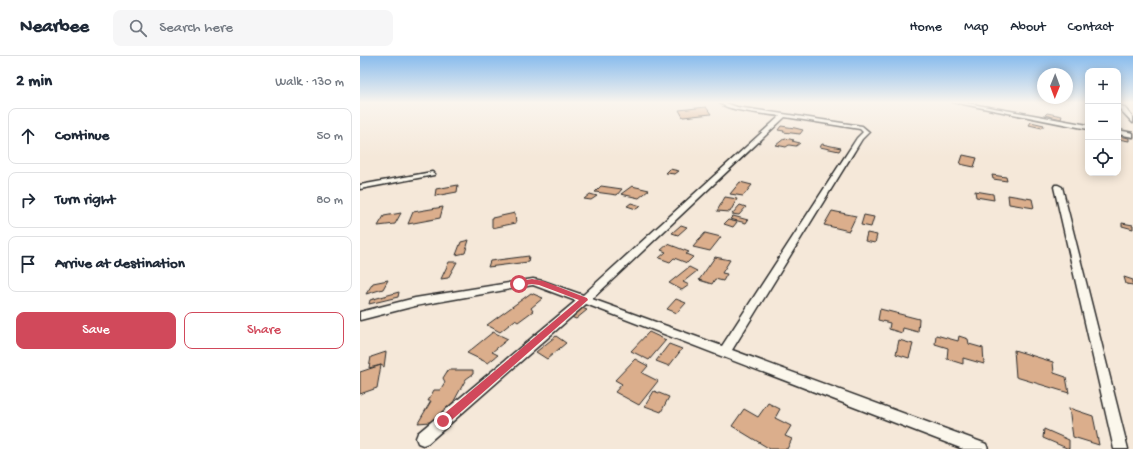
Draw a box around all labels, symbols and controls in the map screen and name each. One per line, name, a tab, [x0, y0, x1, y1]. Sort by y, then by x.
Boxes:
search box	[113, 10, 393, 46]
text: Nearbee	[20, 16, 89, 39]
icon: search	[127, 17, 149, 39]
text: Search here	[159, 19, 233, 37]
text: Home	[910, 19, 942, 36]
text: Map	[964, 19, 988, 36]
text: About	[1010, 19, 1046, 36]
text: Contact	[1068, 19, 1113, 36]
north arrow	[1037, 68, 1073, 104]
map controls	[1085, 68, 1121, 176]
button: +	[1085, 68, 1121, 104]
text: 2 min	[16, 72, 52, 92]
text: Walk · 130 m	[275, 75, 344, 90]
button: −	[1085, 104, 1121, 140]
icon: ahead	[17, 125, 39, 147]
text: Continue	[55, 127, 109, 145]
text: 50 m	[316, 129, 343, 144]
button: locate	[1085, 140, 1121, 176]
icon: right	[17, 189, 39, 211]
text: Turn right	[55, 191, 115, 209]
text: 80 m	[316, 193, 343, 208]
icon: arrive	[17, 253, 39, 275]
text: Arrive at destination	[55, 255, 185, 273]
route start	[510, 275, 528, 293]
button: Save	[16, 312, 176, 349]
button: Share	[184, 312, 344, 349]
route end	[434, 412, 452, 430]

